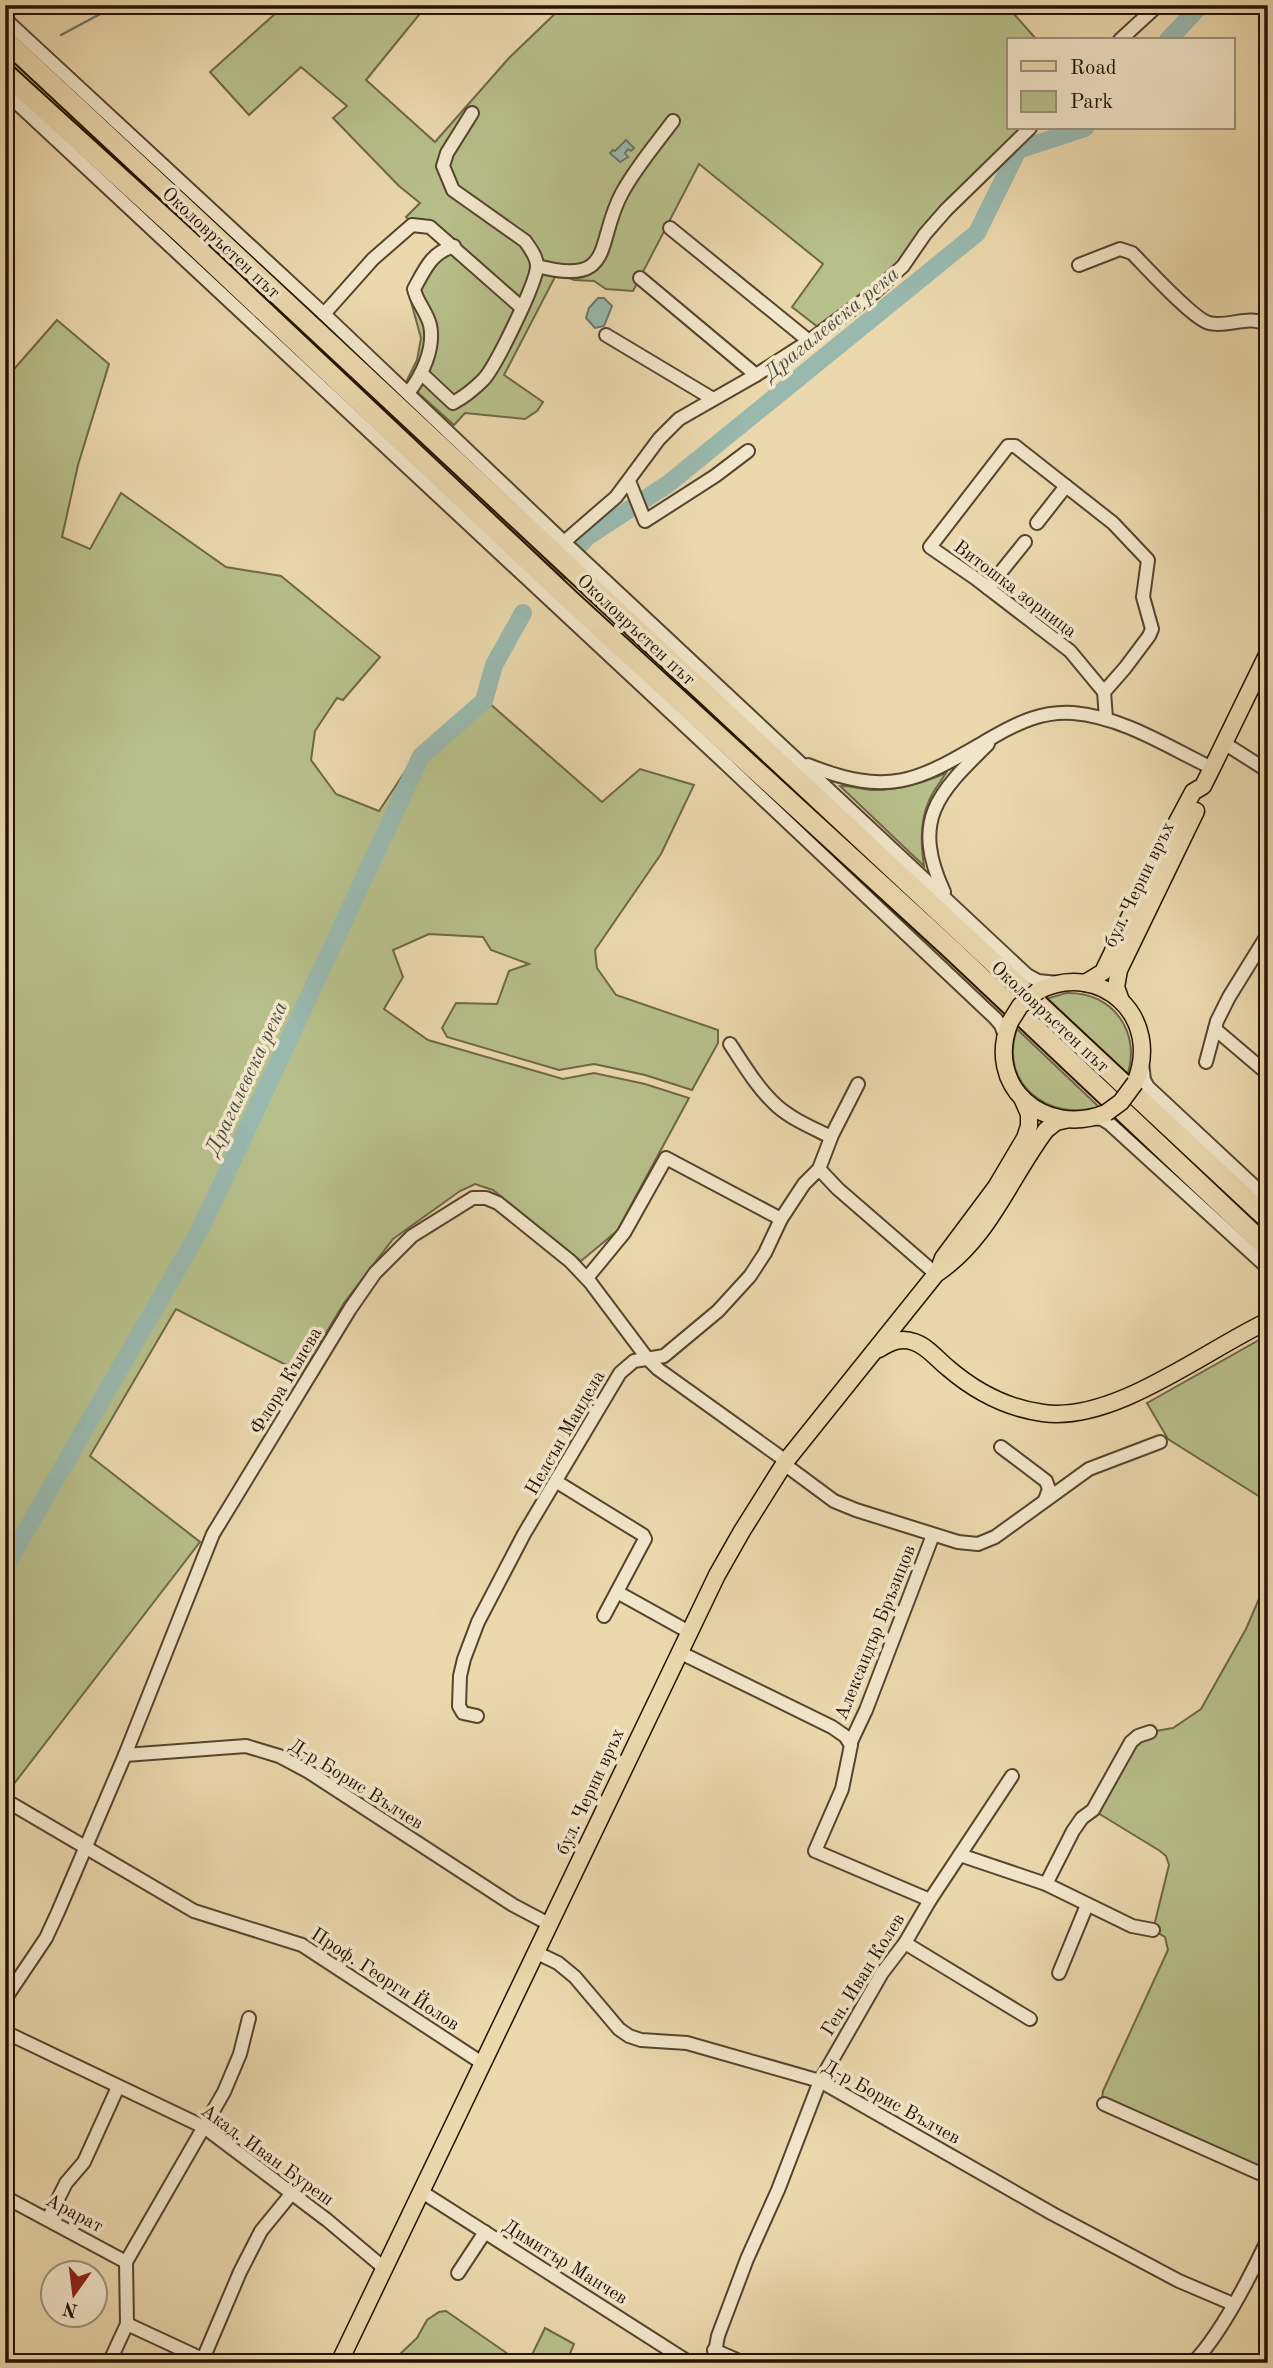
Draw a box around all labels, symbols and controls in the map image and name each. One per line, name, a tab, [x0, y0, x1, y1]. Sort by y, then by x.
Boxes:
legend	[1007, 38, 1234, 130]
text: Road	[1070, 58, 1117, 79]
text: Park	[1070, 92, 1113, 113]
street label: Околовръстен път	[158, 185, 283, 303]
water label: Драгалевска река	[758, 263, 903, 387]
street label: Витошка зорница	[950, 538, 1080, 643]
street label: Околовръстен път	[573, 572, 698, 690]
street label: бул. Черни връх	[1102, 819, 1179, 951]
street label: Околовръстен път	[987, 959, 1112, 1077]
water label: Драгалевска река	[201, 999, 292, 1161]
street label: Флора Кънева	[248, 1324, 327, 1438]
street label: Нелсън Мандела	[523, 1367, 610, 1499]
street label: Александър Бръзицов	[833, 1543, 920, 1723]
street label: бул. Черни връх	[554, 1726, 629, 1858]
street label: Д-р Борис Вълчев	[285, 1736, 426, 1834]
street label: Ген. Иван Колев	[819, 1911, 909, 2040]
street label: Проф. Георги Йолов	[307, 1922, 464, 2035]
street label: Д-р Борис Вълчев	[819, 2058, 963, 2149]
street label: Акад. Иван Буреш	[197, 2102, 336, 2210]
street label: Арарат	[42, 2191, 106, 2237]
street label: Димитър Манчев	[499, 2217, 630, 2309]
north arrow	[38, 2260, 108, 2330]
text: N	[61, 2297, 80, 2319]

